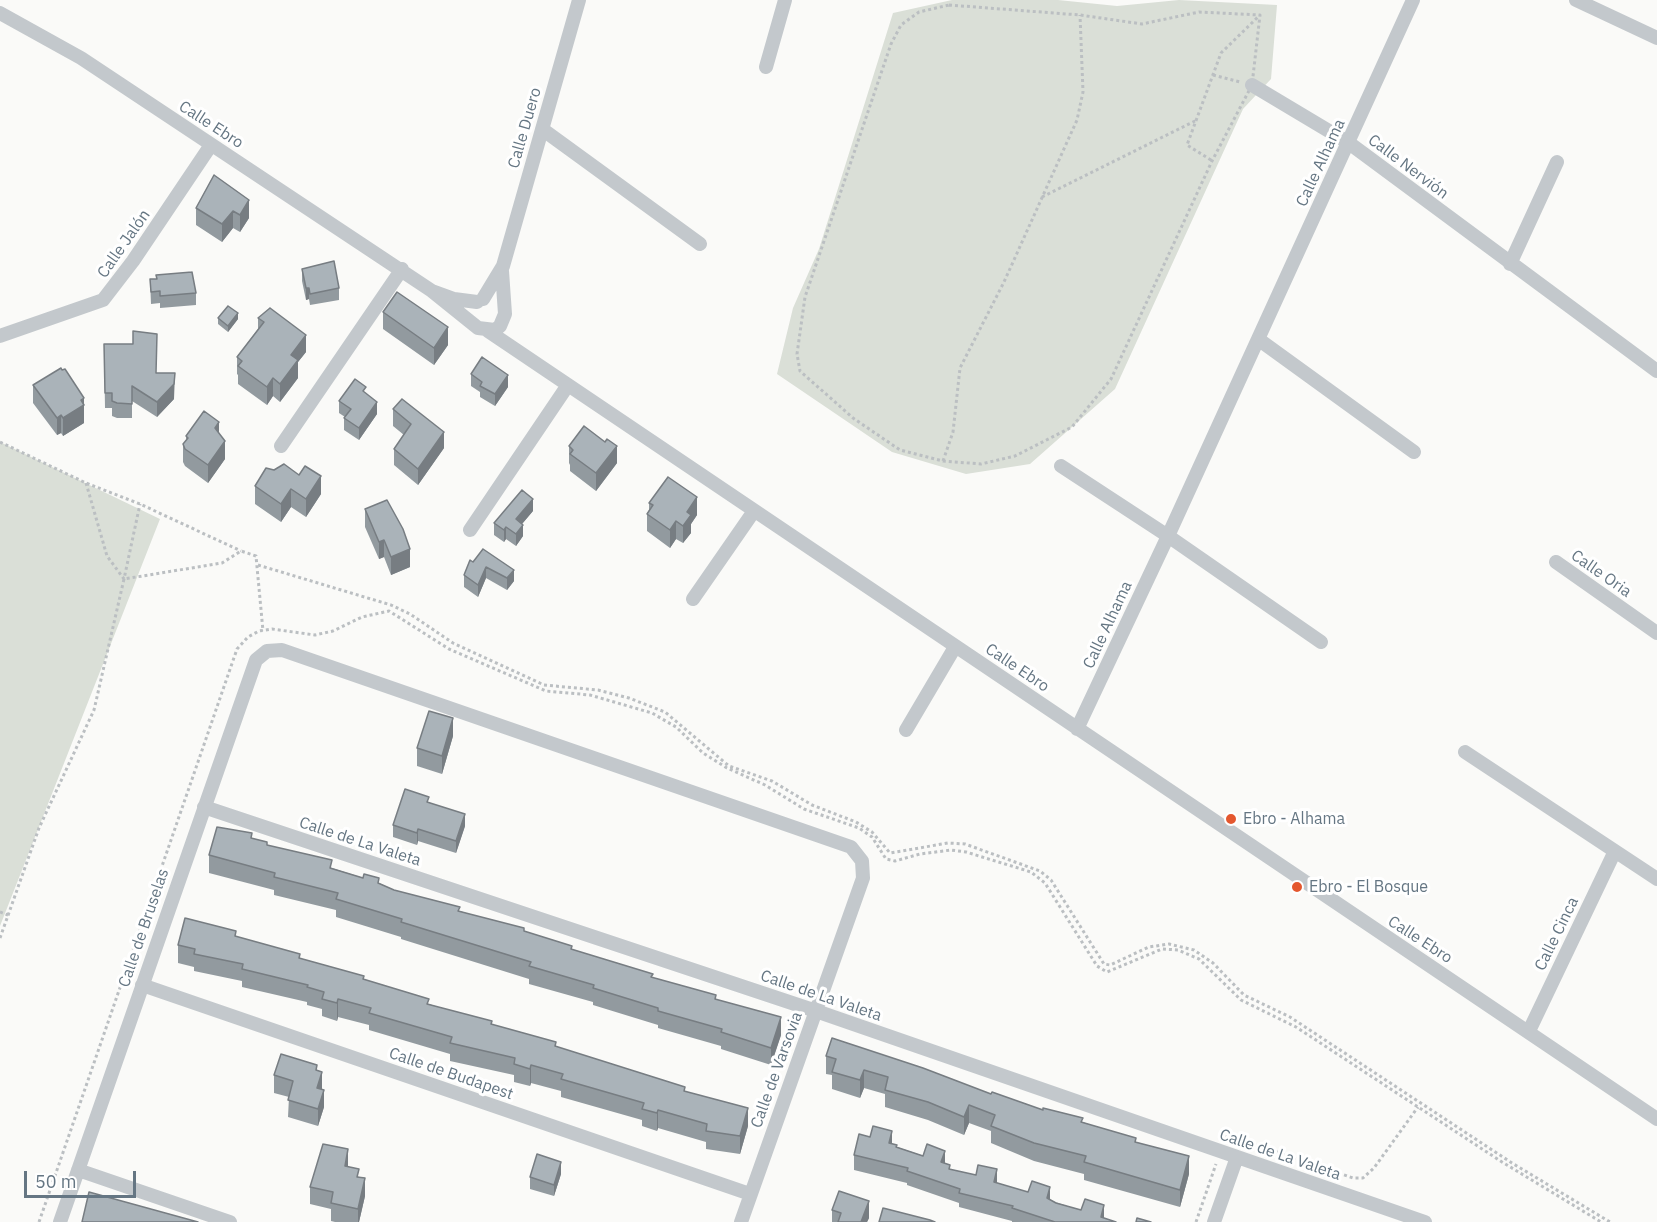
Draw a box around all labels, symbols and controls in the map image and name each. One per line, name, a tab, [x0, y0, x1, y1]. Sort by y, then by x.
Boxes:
street label: Calle Duero	[504, 85, 546, 171]
street label: Calle Ebro	[175, 97, 247, 153]
street label: Calle Alhama	[1292, 116, 1350, 210]
street label: Calle Nervión	[1364, 131, 1452, 203]
street label: Calle Jalón	[94, 206, 154, 282]
street label: Calle Oria	[1567, 546, 1635, 602]
street label: Calle Alhama	[1079, 578, 1137, 672]
street label: Calle Ebro	[981, 640, 1053, 696]
place label: Ebro - Alhama	[1243, 809, 1345, 829]
marker: Ebro - Alhama	[1224, 812, 1238, 826]
street label: Calle de La Valeta	[297, 813, 423, 871]
street label: Calle de Bruselas	[115, 866, 173, 990]
place label: Ebro - El Bosque	[1309, 877, 1428, 897]
marker: Ebro - El Bosque	[1290, 880, 1304, 894]
street label: Calle Cinca	[1531, 894, 1583, 974]
street label: Calle Ebro	[1384, 912, 1456, 968]
street label: Calle de La Valeta	[758, 966, 884, 1026]
street label: Calle de Varsovia	[747, 1009, 807, 1131]
street label: Calle de Budapest	[386, 1044, 516, 1104]
street label: Calle de La Valeta	[1217, 1125, 1343, 1185]
scale bar	[27, 1159, 140, 1197]
text: 50 m	[35, 1170, 77, 1193]

